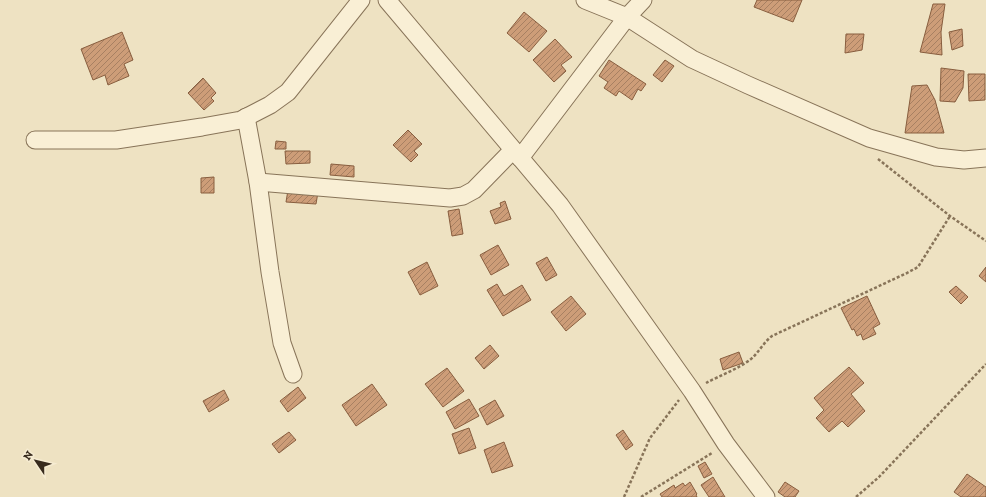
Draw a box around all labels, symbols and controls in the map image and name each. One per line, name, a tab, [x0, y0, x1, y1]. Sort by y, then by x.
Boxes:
north arrow	[16, 441, 56, 481]
text: N	[20, 448, 36, 463]

